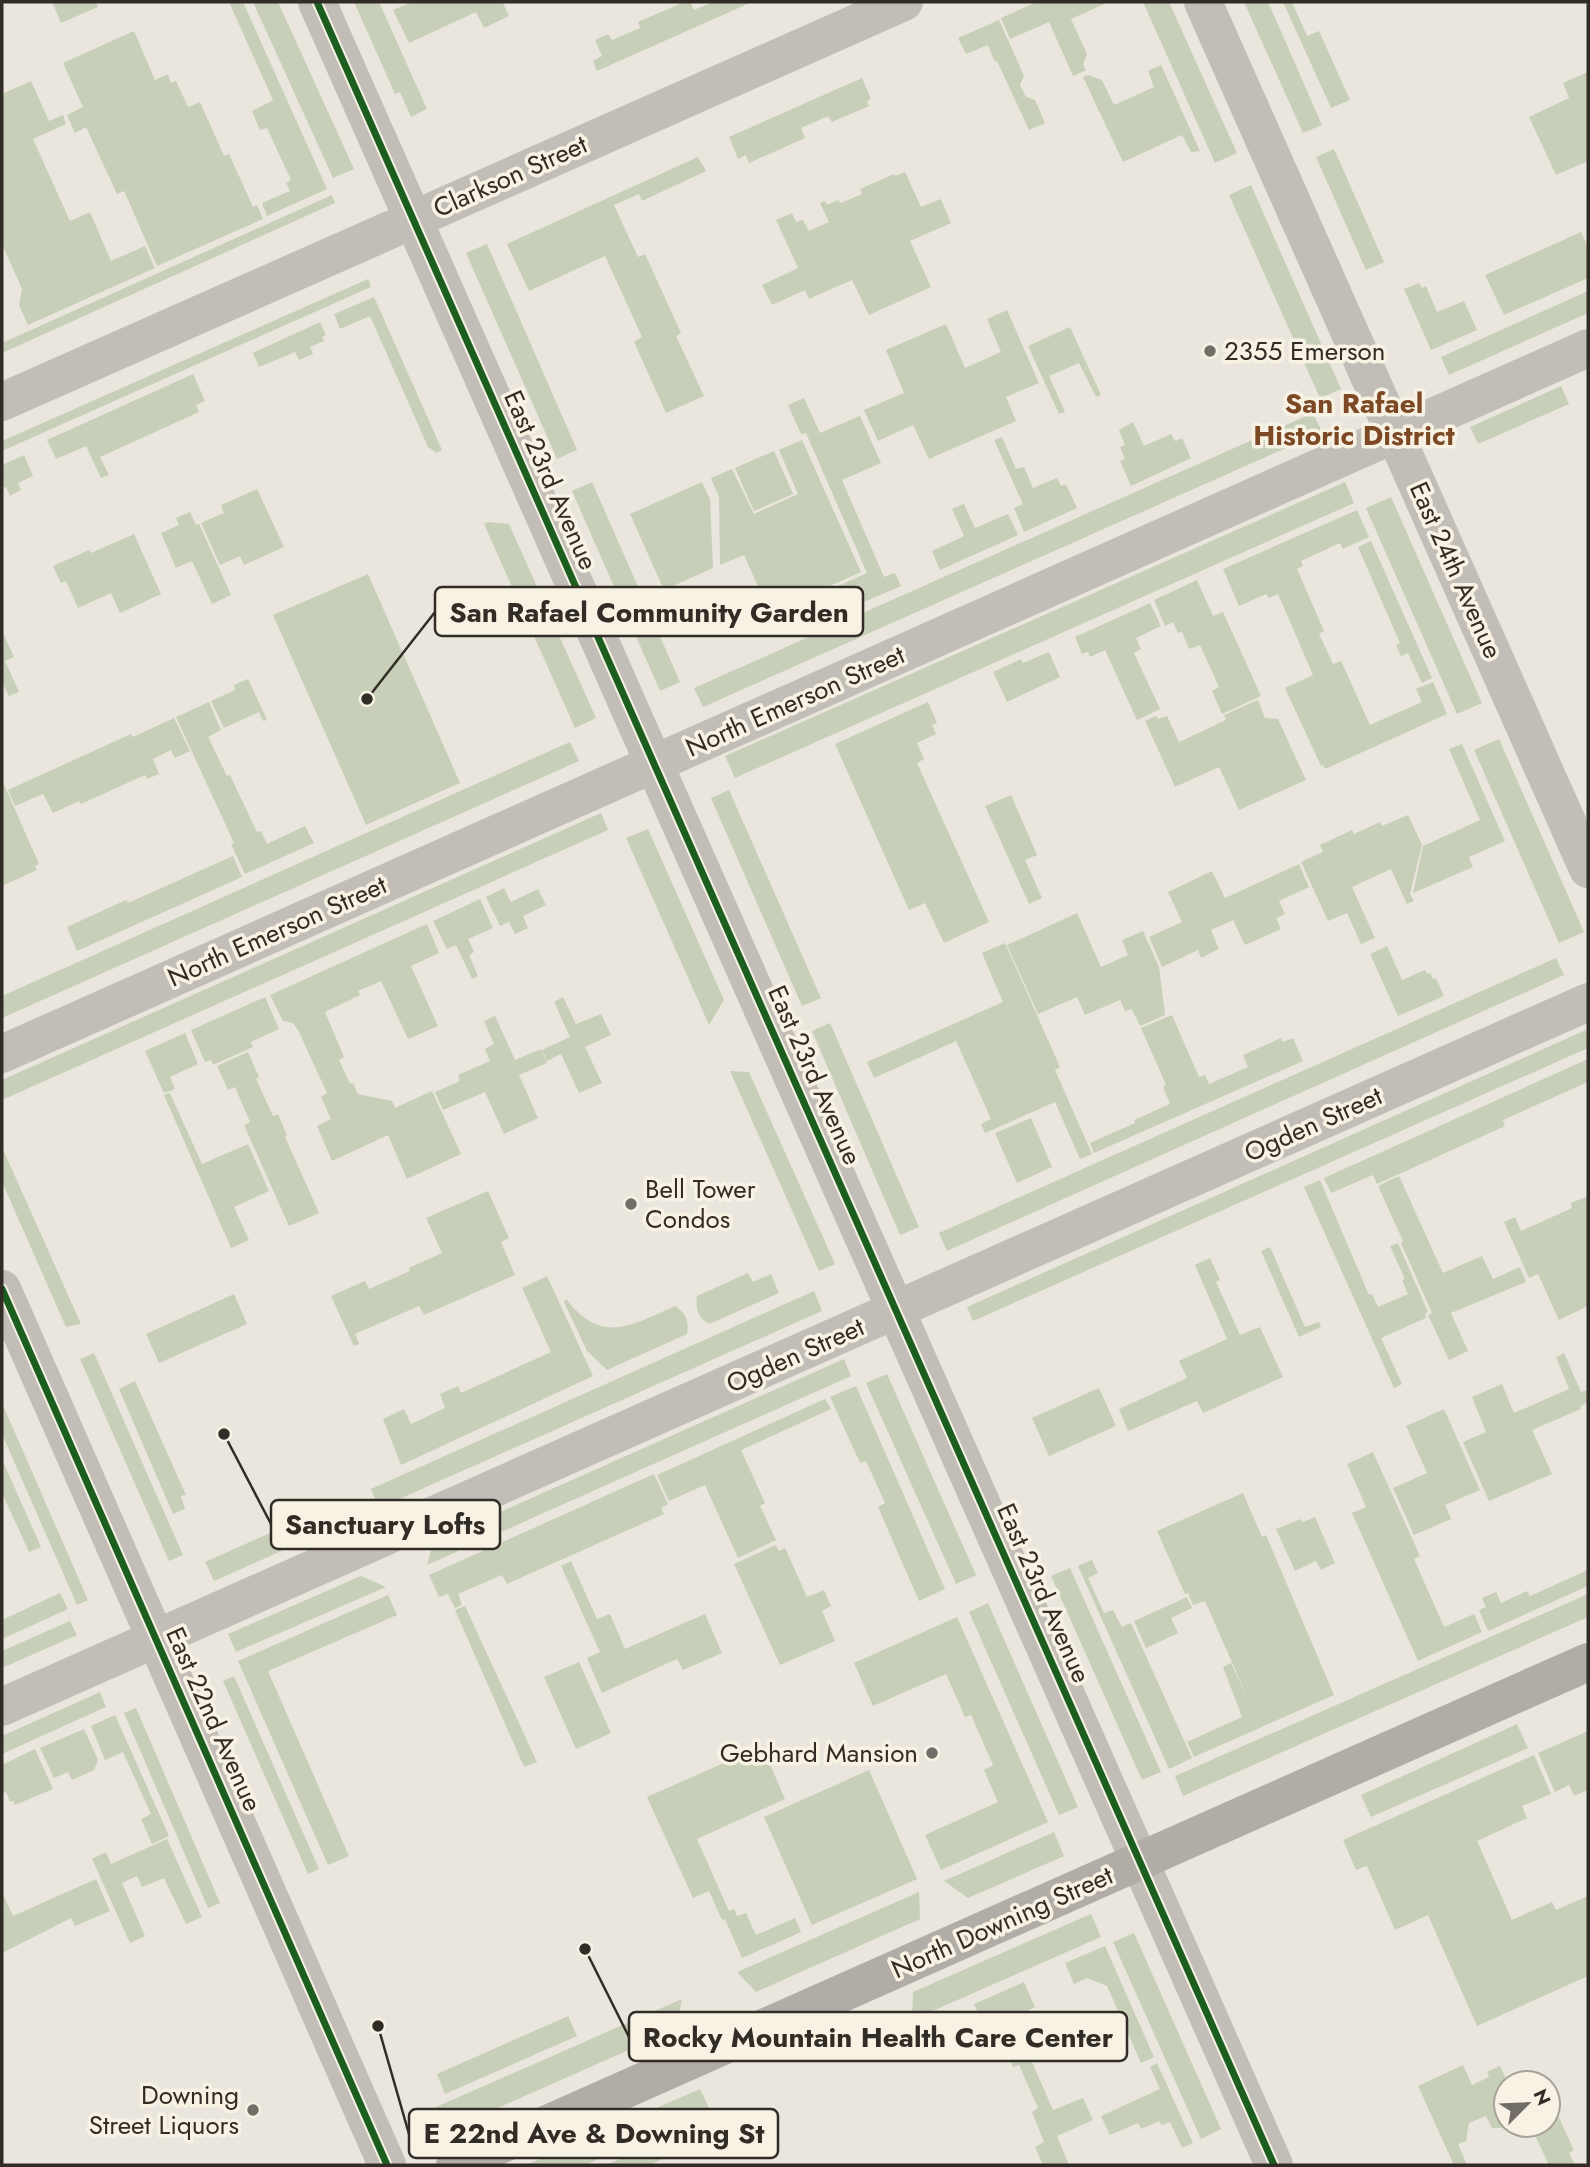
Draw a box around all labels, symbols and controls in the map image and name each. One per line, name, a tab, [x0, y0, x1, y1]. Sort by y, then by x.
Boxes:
street label: Clarkson Street	[427, 125, 594, 227]
place label: 2355 Emerson	[1224, 332, 1385, 370]
marker: 2355 Emerson	[1202, 343, 1218, 359]
district label: San Rafael Historic District	[1253, 383, 1455, 456]
street label: East 23rd Avenue	[494, 384, 608, 576]
street label: East 24th Avenue	[1400, 475, 1512, 665]
callout: San Rafael Community Garden	[435, 587, 863, 636]
text: San Rafael Community Garden	[449, 592, 849, 633]
street label: North Emerson Street	[679, 635, 911, 766]
street label: North Emerson Street	[161, 865, 393, 996]
street label: East 23rd Avenue	[758, 979, 872, 1171]
street label: Ogden Street	[1238, 1076, 1389, 1171]
place label: Bell Tower Condos	[645, 1170, 756, 1238]
marker: Bell Tower Condos	[623, 1196, 639, 1212]
street label: Ogden Street	[720, 1307, 871, 1402]
street label: East 23rd Avenue	[987, 1497, 1101, 1689]
callout: Sanctuary Lofts	[271, 1500, 500, 1549]
text: Sanctuary Lofts	[285, 1504, 486, 1545]
street label: East 22nd Avenue	[156, 1621, 272, 1817]
place label: Gebhard Mansion	[720, 1734, 918, 1772]
marker: Gebhard Mansion	[924, 1745, 940, 1761]
street label: North Downing Street	[885, 1856, 1120, 1988]
callout: Rocky Mountain Health Care Center	[629, 2012, 1127, 2061]
text: Rocky Mountain Health Care Center	[643, 2017, 1114, 2058]
north arrow	[1492, 2069, 1562, 2139]
place label: Downing Street Liquors	[89, 2076, 239, 2144]
text: N	[1527, 2085, 1557, 2110]
marker: Downing Street Liquors	[245, 2102, 261, 2118]
callout: E 22nd Ave & Downing St	[409, 2109, 778, 2158]
text: E 22nd Ave & Downing St	[424, 2113, 765, 2154]

